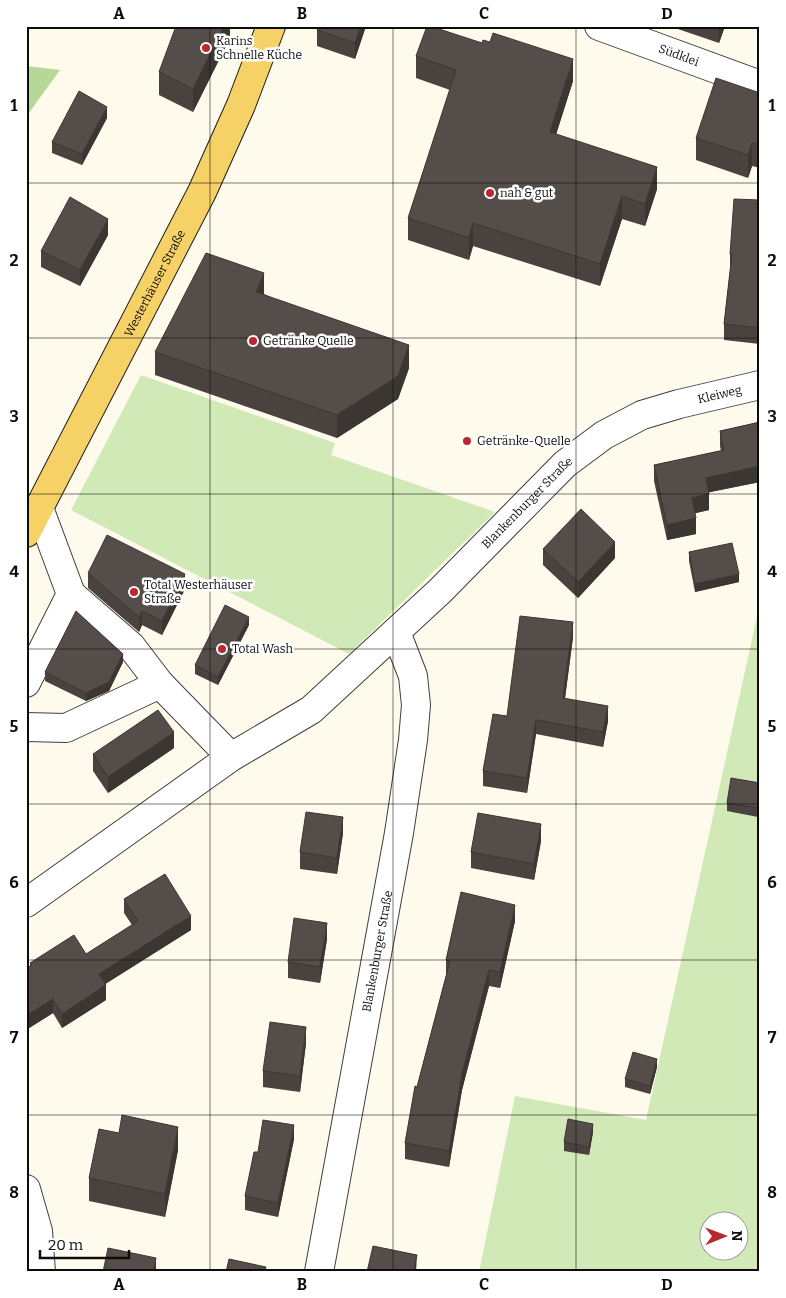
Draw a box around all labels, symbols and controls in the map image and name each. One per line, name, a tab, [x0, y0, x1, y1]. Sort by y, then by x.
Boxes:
text: A	[113, 4, 125, 23]
text: B	[297, 4, 307, 23]
text: C	[479, 4, 489, 23]
text: D	[661, 4, 673, 23]
place label: Karins Schnelle Küche	[216, 34, 302, 62]
street label: Südklei	[657, 41, 701, 69]
marker: Karins Schnelle Küche	[200, 42, 212, 54]
text: 1	[11, 96, 18, 115]
text: 1	[769, 96, 776, 115]
place label: nah & gut	[500, 186, 554, 200]
marker: nah & gut	[484, 187, 496, 199]
street label: Westerhäuser Straße	[122, 227, 188, 339]
text: 2	[9, 251, 19, 270]
text: 2	[767, 251, 777, 270]
place label: Getränke Quelle	[263, 334, 354, 348]
marker: Getränke Quelle	[247, 335, 259, 347]
street label: Kleiweg	[696, 383, 743, 406]
text: 3	[9, 407, 19, 426]
text: 3	[767, 407, 777, 426]
place label: Getränke-Quelle	[477, 434, 571, 448]
marker: Getränke-Quelle	[461, 435, 473, 447]
street label: Blankenburger Straße	[479, 454, 575, 551]
text: 4	[9, 562, 19, 581]
text: 4	[767, 562, 777, 581]
place label: Total Westerhäuser Straße	[144, 578, 253, 606]
marker: Total Westerhäuser Straße	[128, 586, 140, 598]
place label: Total Wash	[232, 642, 294, 656]
marker: Total Wash	[216, 643, 228, 655]
text: 5	[10, 717, 19, 736]
text: 5	[768, 717, 777, 736]
text: 6	[9, 873, 19, 892]
text: 6	[767, 873, 777, 892]
street label: Blankenburger Straße	[360, 889, 395, 1013]
text: 7	[10, 1028, 19, 1047]
text: 7	[768, 1028, 777, 1047]
text: 8	[9, 1183, 19, 1202]
text: 8	[767, 1183, 777, 1202]
north arrow	[698, 1210, 748, 1260]
scale bar	[40, 1228, 129, 1260]
text: N	[728, 1230, 745, 1242]
text: 20 m	[48, 1236, 84, 1254]
text: A	[113, 1275, 125, 1294]
text: B	[297, 1275, 307, 1294]
text: C	[479, 1275, 489, 1294]
text: D	[661, 1275, 673, 1294]

